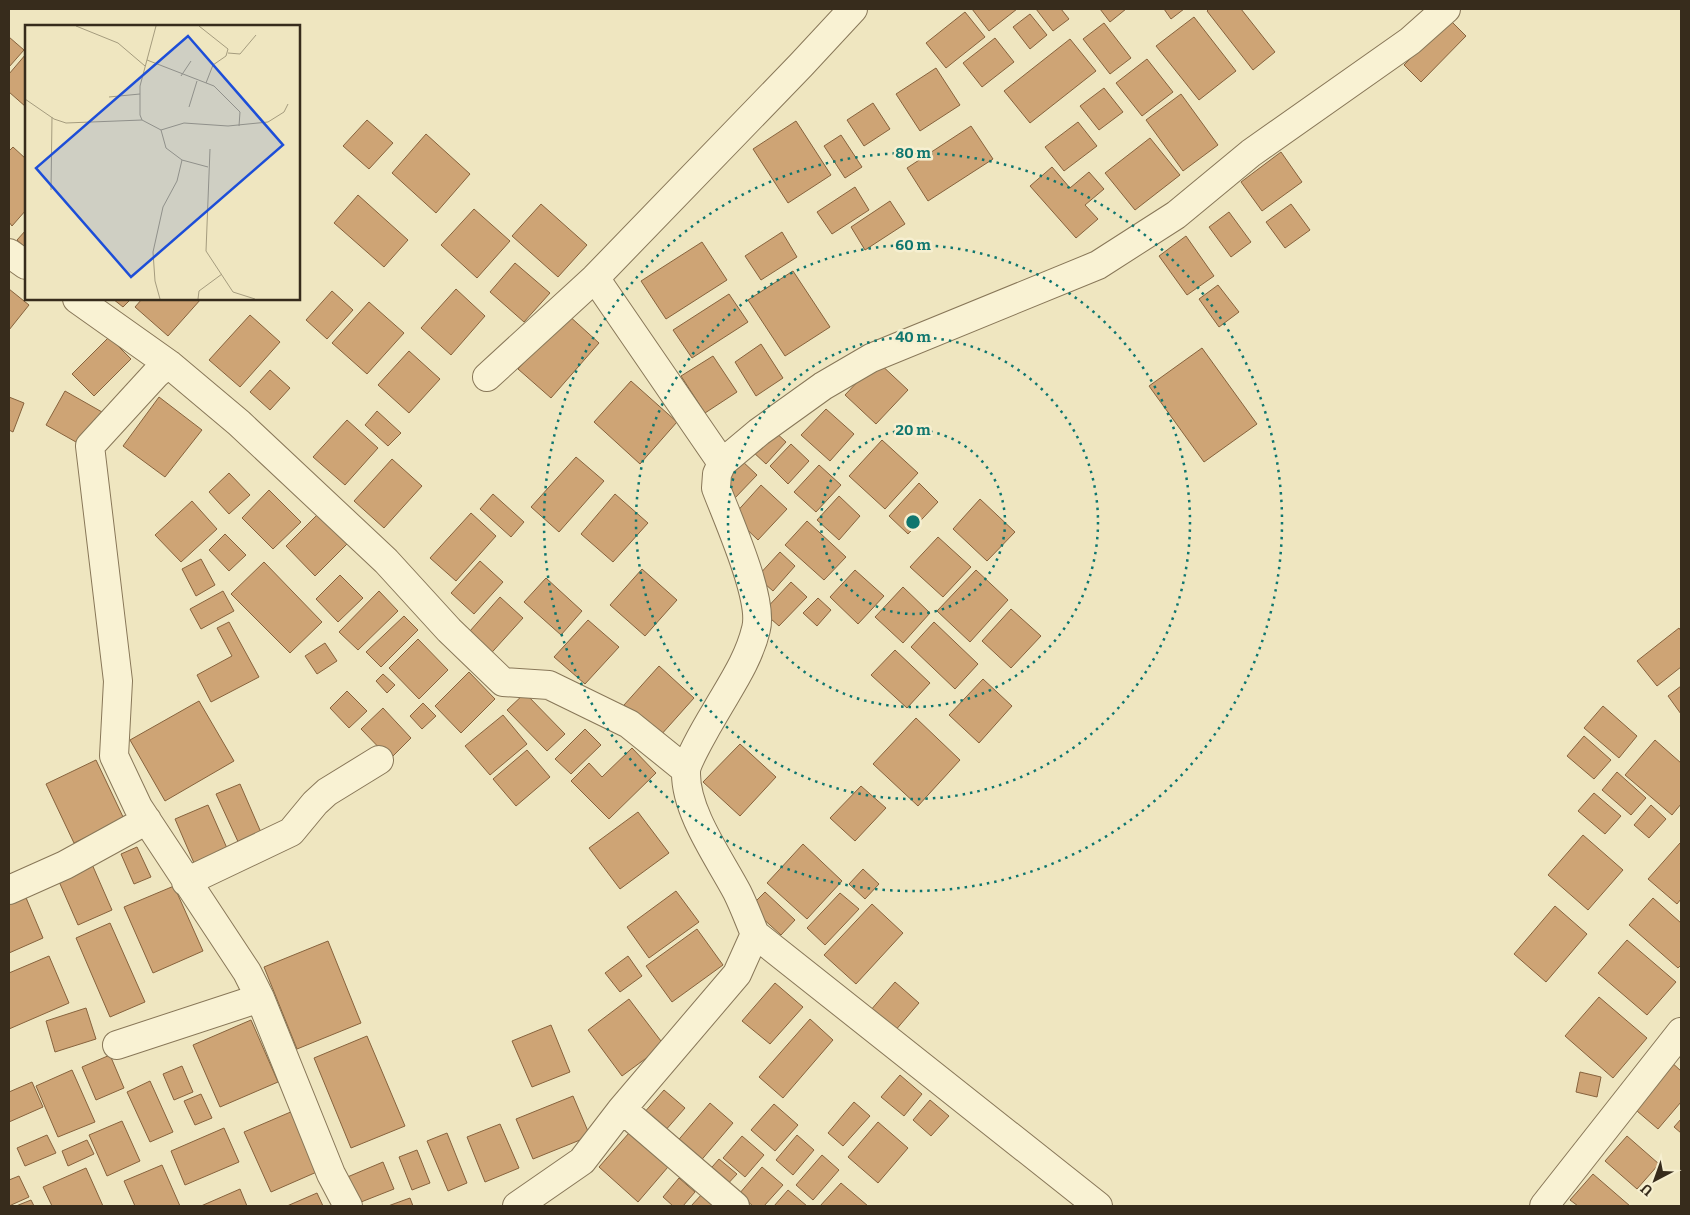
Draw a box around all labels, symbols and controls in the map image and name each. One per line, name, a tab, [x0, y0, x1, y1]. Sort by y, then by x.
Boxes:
inset map	[25, 25, 300, 300]
text: 80 m	[895, 144, 931, 162]
text: 60 m	[895, 236, 931, 254]
text: 40 m	[895, 328, 932, 346]
text: 20 m	[896, 421, 931, 439]
centre of rings	[904, 513, 922, 531]
north arrow	[1630, 1155, 1680, 1205]
text: U	[1637, 1179, 1656, 1199]

